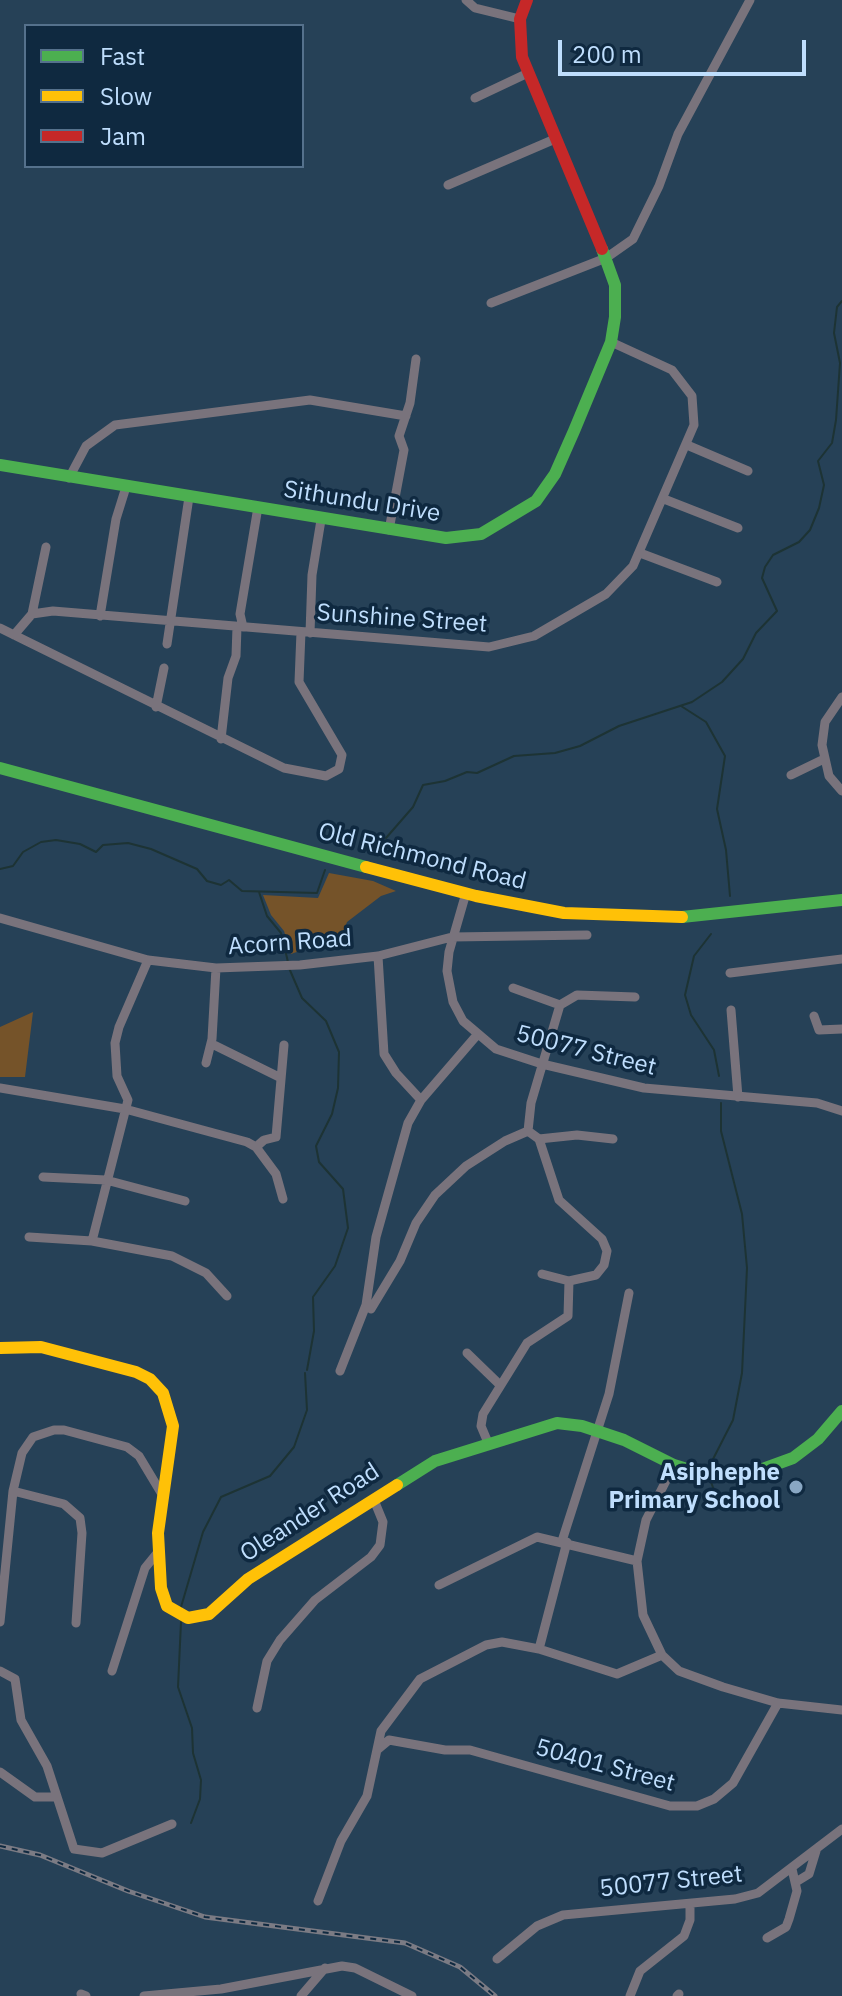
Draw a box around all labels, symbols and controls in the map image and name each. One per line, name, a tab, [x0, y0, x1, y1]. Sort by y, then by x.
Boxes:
legend	[24, 24, 304, 168]
scale bar	[562, 24, 810, 74]
text: 200 m	[572, 38, 642, 70]
text: Fast	[100, 40, 145, 72]
text: Slow	[100, 80, 152, 112]
text: Jam	[100, 120, 146, 152]
street label: Sithundu Drive	[282, 475, 442, 529]
street label: Sunshine Street	[316, 599, 488, 639]
street label: Old Richmond Road	[315, 817, 529, 897]
street label: Acorn Road	[227, 924, 353, 962]
street label: 50077 Street	[513, 1020, 659, 1082]
street label: Oleander Road	[235, 1457, 385, 1569]
place label: Asiphephe Primary School	[608, 1459, 780, 1515]
marker: Asiphephe Primary School	[787, 1478, 805, 1496]
street label: 50401 Street	[532, 1734, 678, 1798]
street label: 50077 Street	[598, 1860, 744, 1904]

